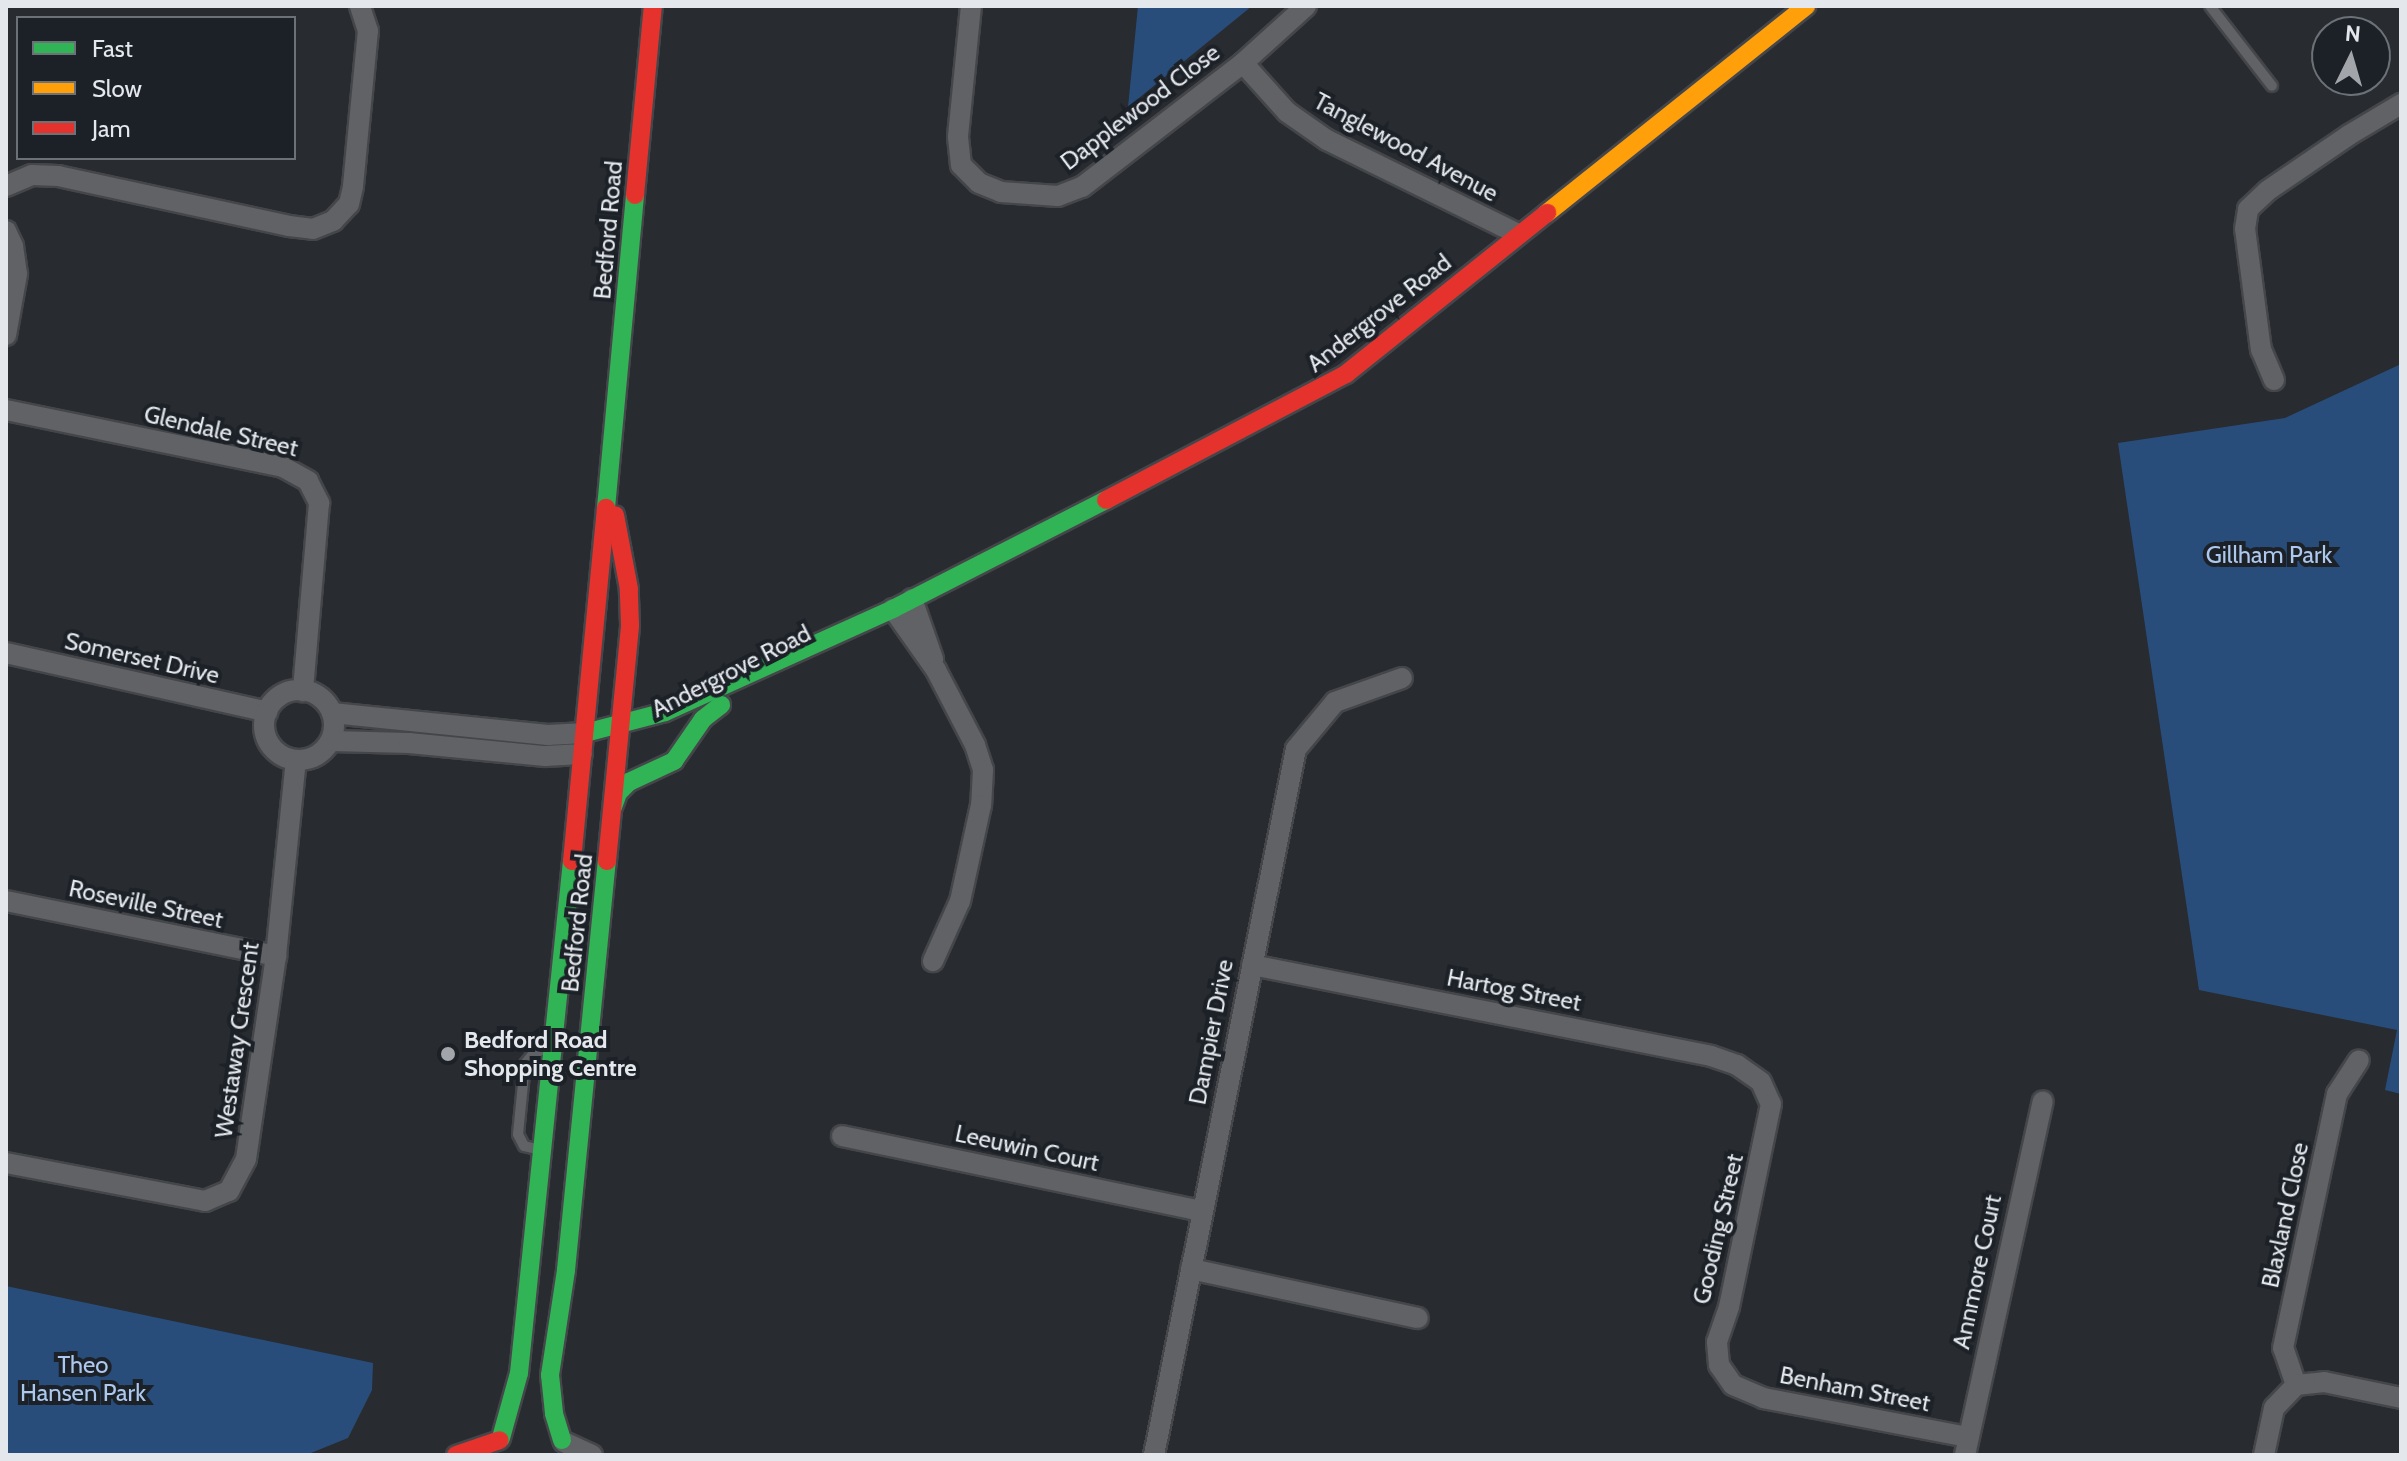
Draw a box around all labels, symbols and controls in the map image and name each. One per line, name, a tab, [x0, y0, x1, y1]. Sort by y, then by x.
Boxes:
legend	[16, 16, 296, 160]
north arrow	[2311, 16, 2391, 96]
text: N	[2344, 19, 2362, 48]
text: Fast	[92, 34, 133, 63]
street label: Dapplewood Close	[1055, 38, 1225, 176]
text: Slow	[92, 74, 142, 103]
street label: Tanglewood Avenue	[1309, 86, 1503, 208]
text: Jam	[92, 114, 130, 143]
street label: Bedford Road	[588, 160, 628, 300]
street label: Andergrove Road	[1301, 248, 1457, 378]
street label: Glendale Street	[141, 399, 301, 463]
park label: Gillham Park	[2206, 541, 2332, 569]
street label: Andergrove Road	[647, 618, 815, 724]
street label: Somerset Drive	[62, 626, 222, 690]
street label: Bedford Road	[555, 852, 599, 994]
street label: Roseville Street	[66, 874, 226, 934]
street label: Westaway Crescent	[209, 940, 265, 1140]
street label: Dampier Drive	[1183, 957, 1239, 1107]
street label: Hartog Street	[1444, 963, 1584, 1017]
place label: Bedford Road Shopping Centre	[464, 1026, 637, 1082]
marker: Bedford Road Shopping Centre	[439, 1045, 457, 1063]
street label: Leeuwin Court	[953, 1119, 1101, 1177]
street label: Blaxland Close	[2256, 1140, 2314, 1290]
street label: Gooding Street	[1687, 1151, 1749, 1307]
street label: Annmore Court	[1947, 1192, 2007, 1352]
park label: Theo Hansen Park	[20, 1351, 146, 1407]
street label: Benham Street	[1777, 1360, 1933, 1418]

